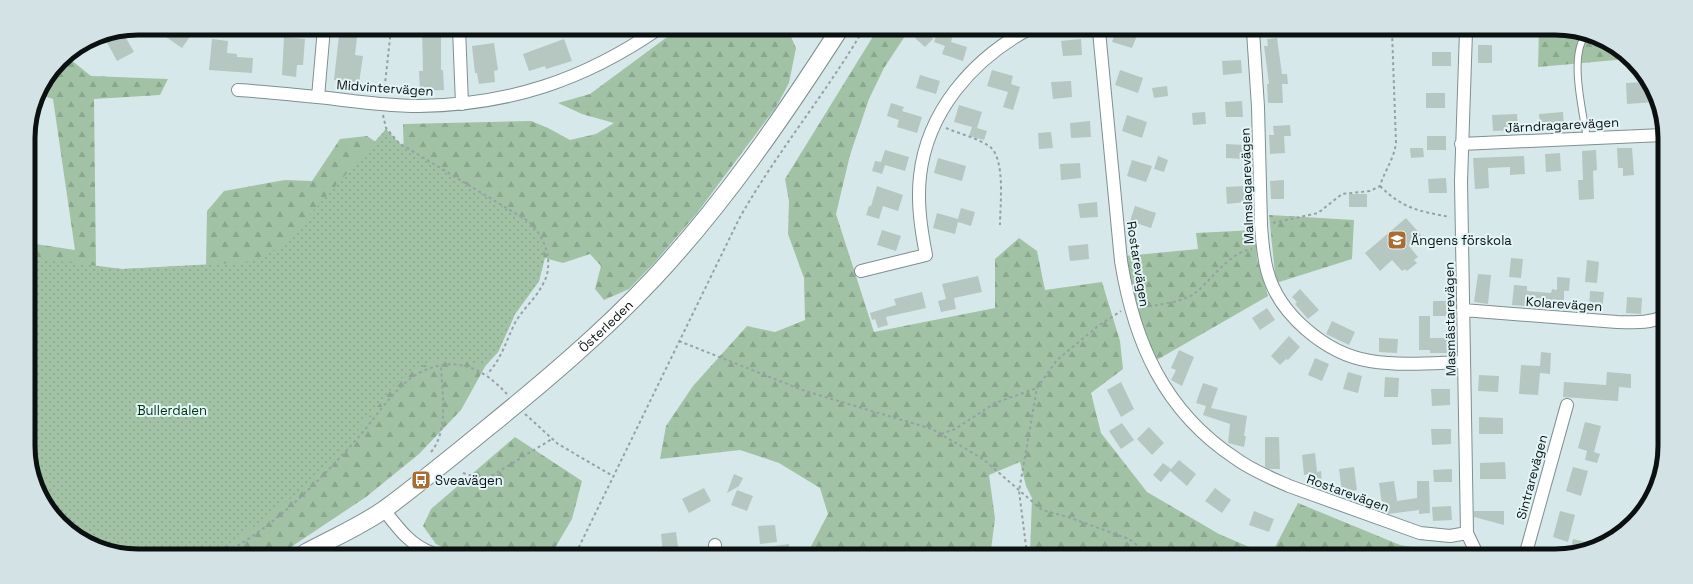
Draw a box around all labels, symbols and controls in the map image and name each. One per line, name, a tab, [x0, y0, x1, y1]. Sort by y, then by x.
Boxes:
street label: Midvintervägen	[336, 76, 434, 100]
street label: Järndragarevägen	[1505, 114, 1619, 136]
street label: Malmslagarevägen	[1236, 128, 1258, 244]
street label: Rostarevägen	[1123, 220, 1153, 308]
school or university icon: Ängens förskola	[1386, 229, 1408, 251]
place label: Ängens förskola	[1411, 232, 1512, 249]
street label: Masmästarevägen	[1441, 262, 1459, 376]
street label: Kolarevägen	[1525, 293, 1603, 315]
street label: Österleden	[575, 296, 636, 356]
park label: Bullerdalen	[137, 402, 207, 419]
street label: Sintrarevägen	[1512, 433, 1552, 521]
bus stop icon: Sveavägen	[410, 469, 432, 491]
street label: Rostarevägen	[1304, 470, 1392, 516]
place label: Sveavägen	[435, 472, 503, 489]

